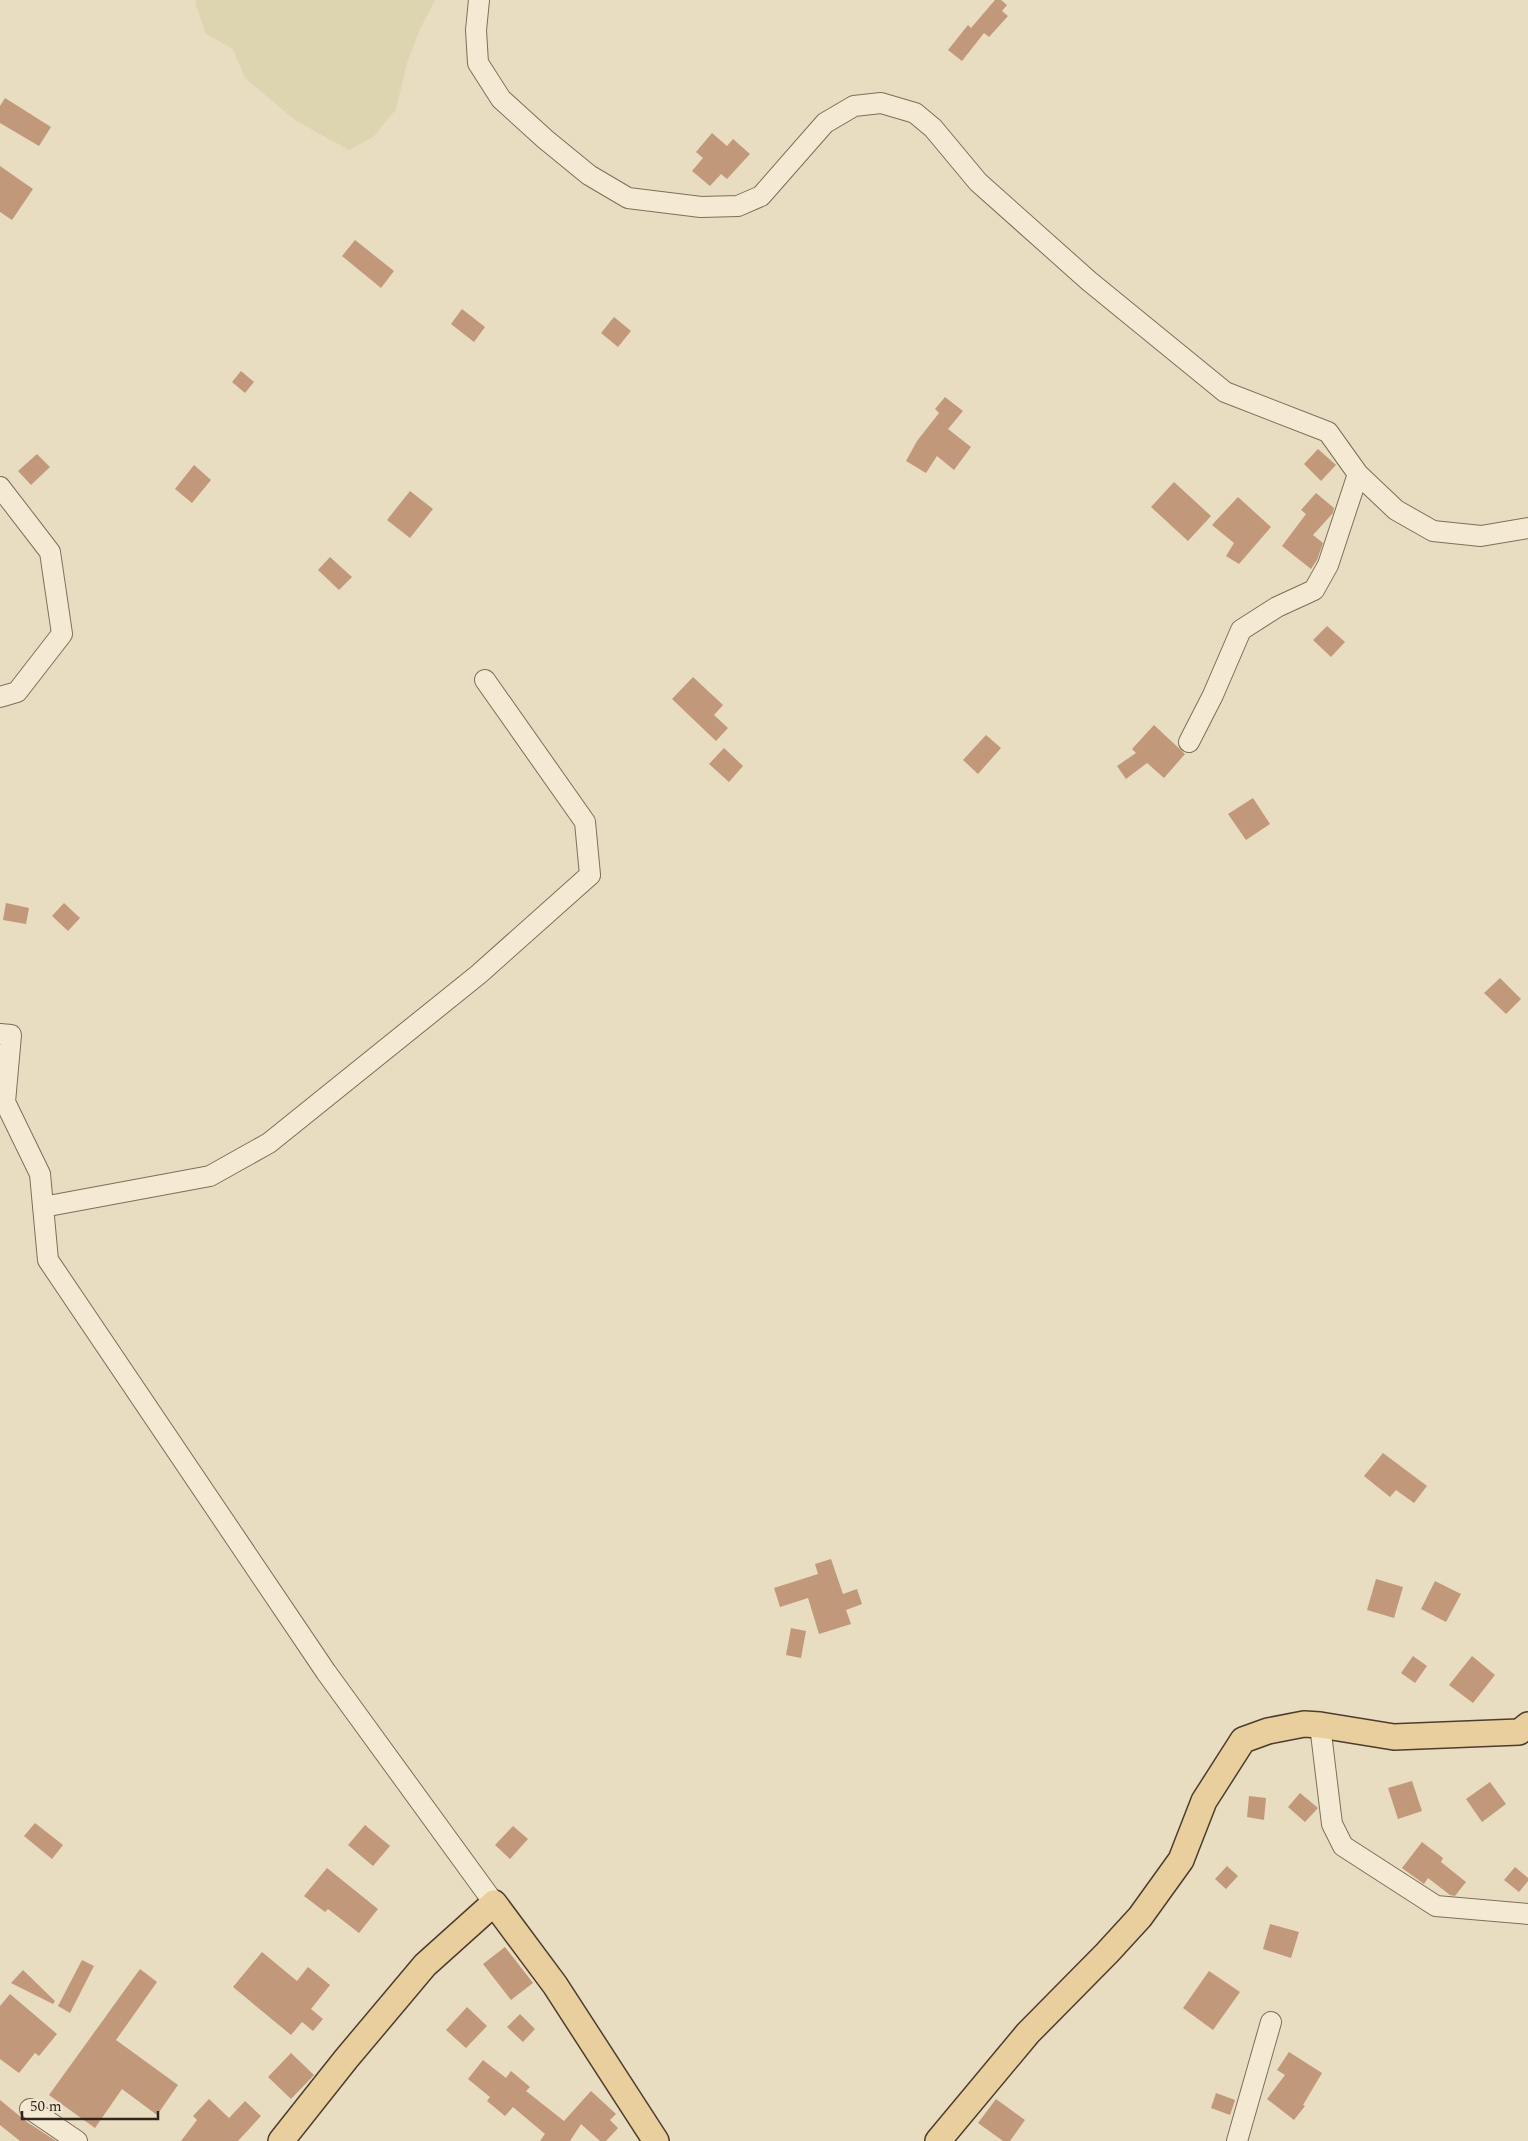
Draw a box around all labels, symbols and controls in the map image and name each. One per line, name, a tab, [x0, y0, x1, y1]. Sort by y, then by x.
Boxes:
scale bar	[22, 2088, 159, 2120]
text: 50 m	[30, 2095, 62, 2118]

